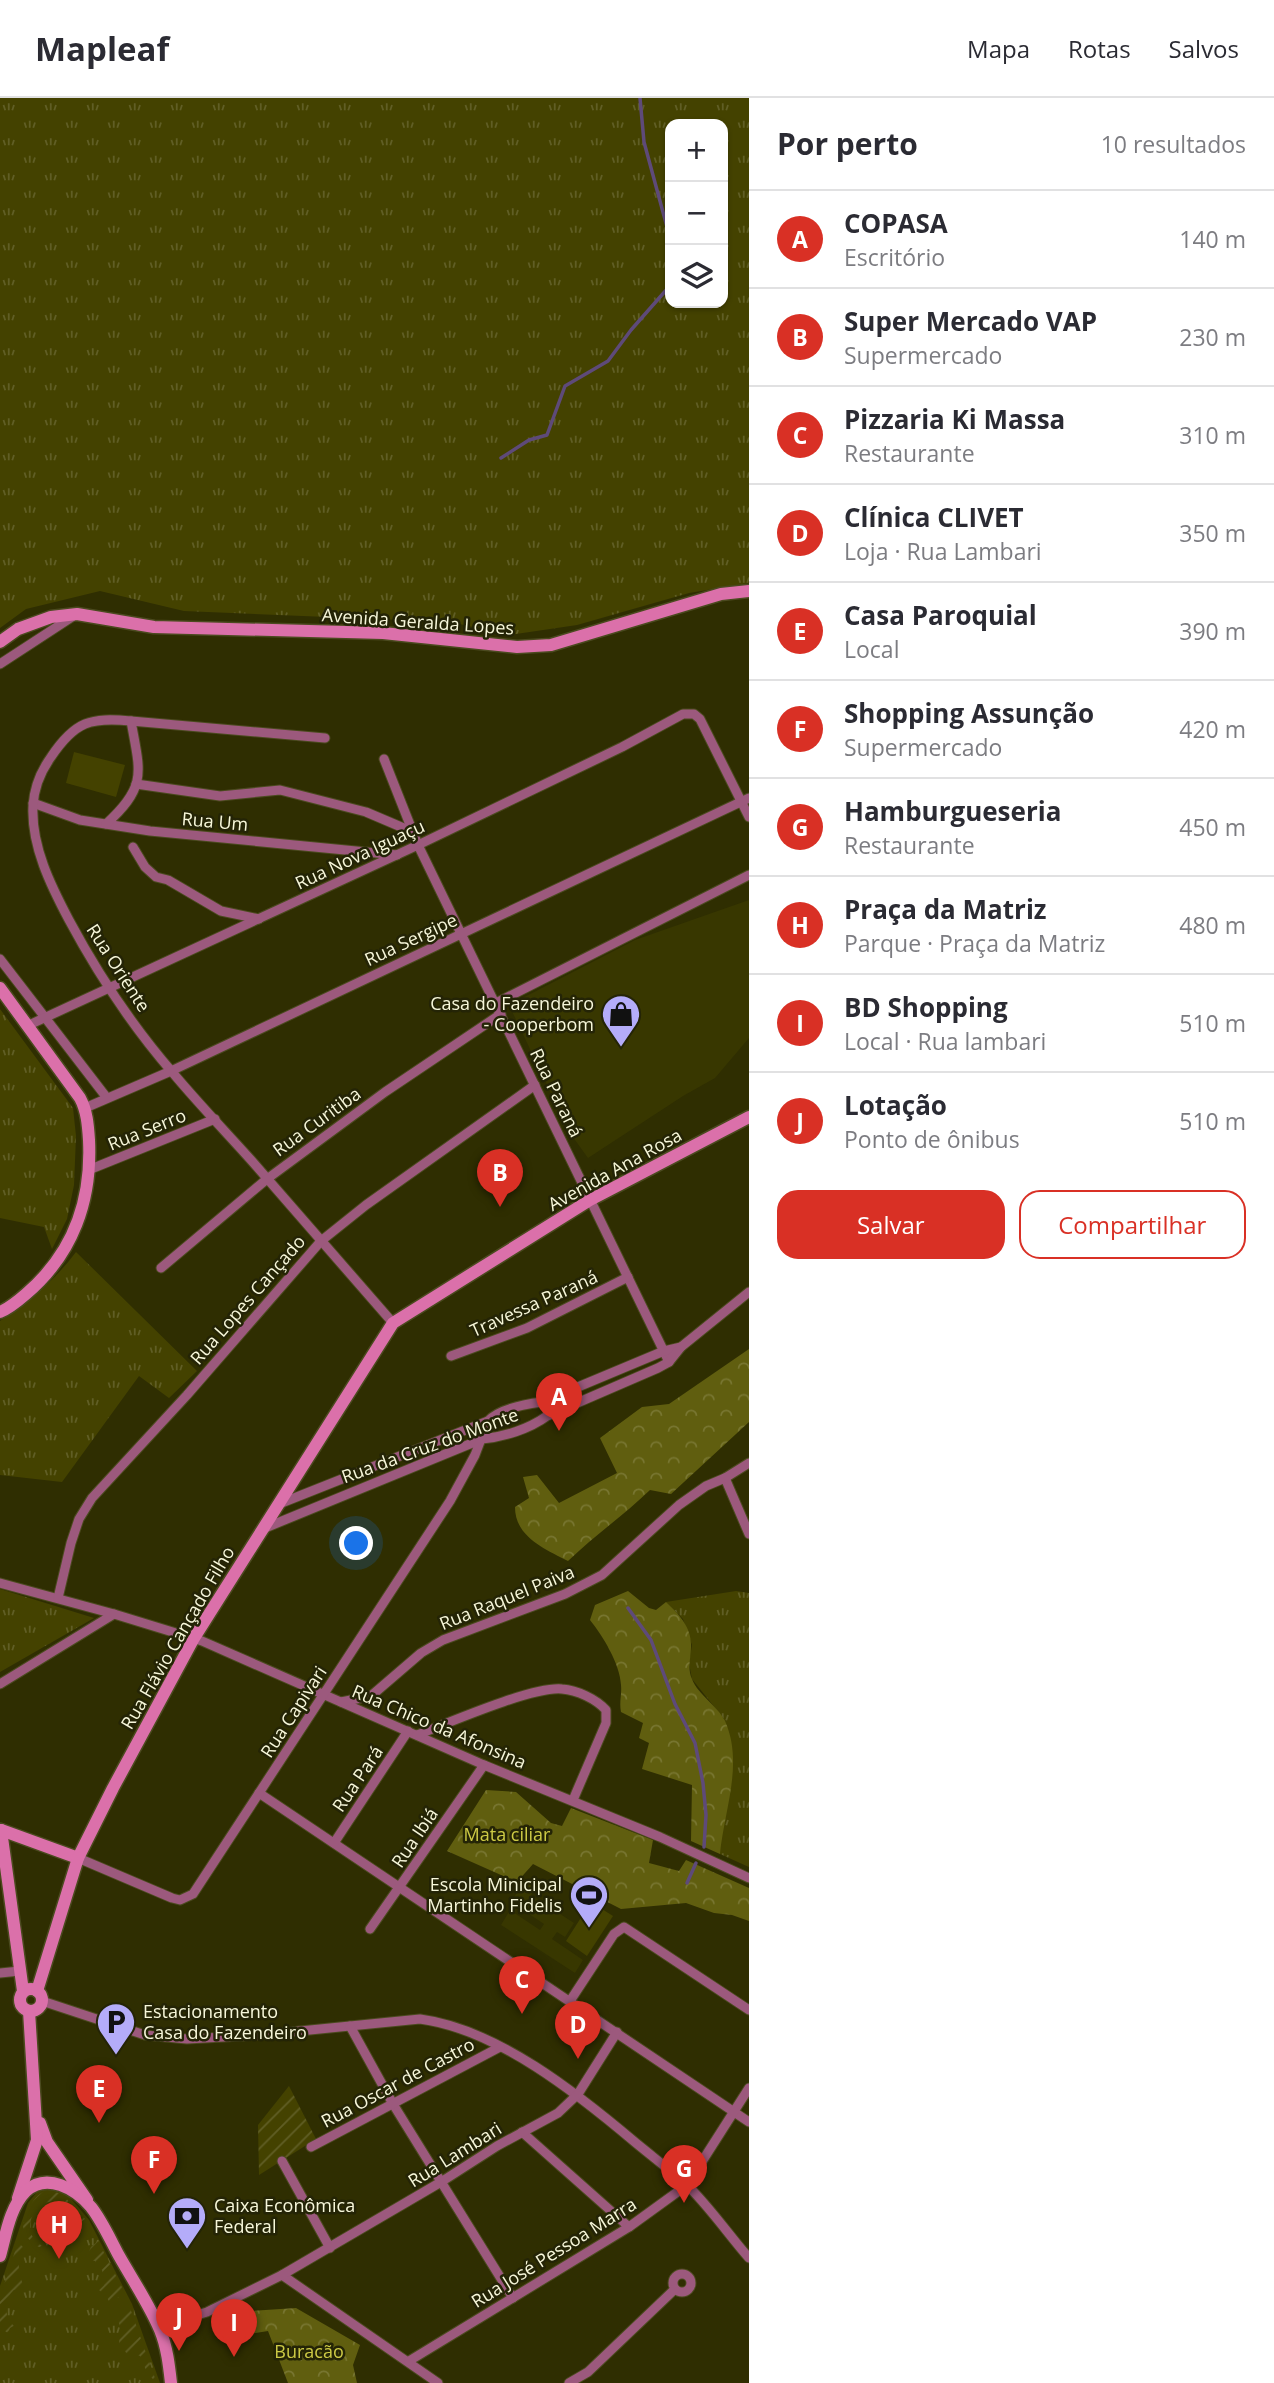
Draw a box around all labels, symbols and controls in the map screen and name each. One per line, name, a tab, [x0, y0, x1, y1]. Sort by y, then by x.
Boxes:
text: Mapleaf	[35, 26, 169, 71]
text: Mapa	[967, 32, 1030, 65]
text: Rotas	[1068, 32, 1131, 65]
text: Salvos	[1169, 32, 1239, 65]
map controls	[665, 119, 728, 308]
button: +	[665, 119, 728, 182]
text: Por perto	[777, 123, 918, 164]
text: 10 resultados	[1101, 128, 1246, 160]
button: −	[665, 182, 728, 245]
text: COPASA	[844, 205, 948, 241]
text: A	[792, 223, 808, 255]
text: 140 m	[1179, 223, 1246, 255]
text: Escritório	[844, 241, 945, 273]
button: layers	[665, 245, 728, 308]
text: Super Mercado VAP	[844, 303, 1097, 339]
text: B	[792, 321, 808, 353]
text: 230 m	[1179, 321, 1246, 353]
text: Supermercado	[844, 339, 1002, 371]
text: Pizzaria Ki Massa	[844, 401, 1065, 437]
text: C	[793, 419, 807, 451]
text: 310 m	[1179, 419, 1246, 451]
text: Restaurante	[844, 437, 975, 469]
text: Clínica CLIVET	[844, 499, 1024, 535]
text: D	[791, 517, 809, 549]
text: 350 m	[1179, 517, 1246, 549]
text: Loja · Rua Lambari	[844, 535, 1042, 567]
text: Casa Paroquial	[844, 597, 1037, 633]
street label: Avenida Geralda Lopes	[321, 602, 515, 640]
text: E	[794, 615, 806, 647]
text: 390 m	[1179, 615, 1246, 647]
text: Local	[844, 633, 899, 665]
text: Shopping Assunção	[844, 695, 1094, 731]
text: F	[794, 713, 806, 745]
text: 420 m	[1179, 713, 1246, 745]
text: Supermercado	[844, 731, 1002, 763]
text: Hamburgueseria	[844, 793, 1061, 829]
street label: Rua Um	[181, 806, 249, 836]
text: G	[792, 811, 808, 843]
text: 450 m	[1179, 811, 1246, 843]
street label: Rua Nova Iguaçu	[291, 814, 428, 895]
text: Restaurante	[844, 829, 975, 861]
text: Praça da Matriz	[844, 891, 1047, 927]
street label: Rua Sergipe	[360, 907, 461, 971]
text: H	[791, 909, 809, 941]
text: 480 m	[1179, 909, 1246, 941]
street label: Rua Oriente	[81, 919, 156, 1016]
text: Parque · Praça da Matriz	[844, 927, 1105, 959]
text: BD Shopping	[844, 989, 1008, 1025]
place label: Casa do Fazendeiro - Cooperbom	[430, 991, 594, 1036]
shop icon: Casa do Fazendeiro - Cooperbom	[600, 993, 642, 1048]
text: I	[796, 1007, 804, 1039]
text: 510 m	[1179, 1007, 1246, 1039]
text: Local · Rua lambari	[844, 1025, 1046, 1057]
street label: Rua Paraná	[525, 1044, 589, 1141]
street label: Rua Curitiba	[268, 1081, 365, 1161]
text: Lotação	[844, 1087, 947, 1123]
street label: Rua Serro	[104, 1103, 189, 1156]
text: J	[796, 1105, 804, 1137]
text: 510 m	[1179, 1105, 1246, 1137]
street label: Avenida Ana Rosa	[543, 1122, 686, 1216]
text: Ponto de ônibus	[844, 1123, 1020, 1155]
pin: B	[477, 1149, 523, 1207]
button: Salvar	[777, 1190, 1005, 1259]
button: Compartilhar	[1019, 1190, 1246, 1259]
street label: Rua Lopes Cançado	[184, 1229, 310, 1369]
street label: Travessa Paraná	[466, 1264, 601, 1342]
pin: A	[536, 1373, 582, 1431]
street label: Rua da Cruz do Monte	[338, 1402, 521, 1488]
your location	[339, 1526, 373, 1560]
street label: Rua Flávio Cançado Filho	[115, 1542, 239, 1733]
street label: Rua Raquel Paiva	[436, 1559, 578, 1635]
street label: Rua Capivari	[255, 1661, 332, 1762]
street label: Rua Chico da Afonsina	[349, 1678, 530, 1774]
street label: Rua Pará	[326, 1741, 388, 1816]
street label: Rua Ibiá	[385, 1803, 443, 1872]
park label: Mata ciliar	[464, 1822, 551, 1846]
place label: Escola Minicipal Martinho Fidelis	[427, 1872, 562, 1917]
sports icon: Escola Minicipal Martinho Fidelis	[568, 1874, 610, 1929]
pin: C	[499, 1956, 545, 2014]
place label: Estacionamento Casa do Fazendeiro	[143, 1999, 307, 2044]
parking icon: Estacionamento Casa do Fazendeiro	[95, 2001, 137, 2056]
pin: D	[555, 2001, 601, 2059]
street label: Rua Oscar de Castro	[317, 2032, 478, 2133]
pin: E	[76, 2065, 122, 2123]
street label: Rua Lambari	[403, 2116, 506, 2192]
pin: F	[131, 2136, 177, 2194]
pin: G	[661, 2145, 707, 2203]
street label: Rua José Pessoa Marra	[466, 2192, 641, 2313]
place label: Caixa Econômica Federal	[214, 2193, 355, 2238]
bank icon: Caixa Econômica Federal	[166, 2195, 208, 2250]
pin: H	[36, 2201, 82, 2259]
pin: J	[156, 2293, 202, 2351]
pin: I	[211, 2299, 257, 2357]
park label: Buracão	[274, 2339, 344, 2363]

